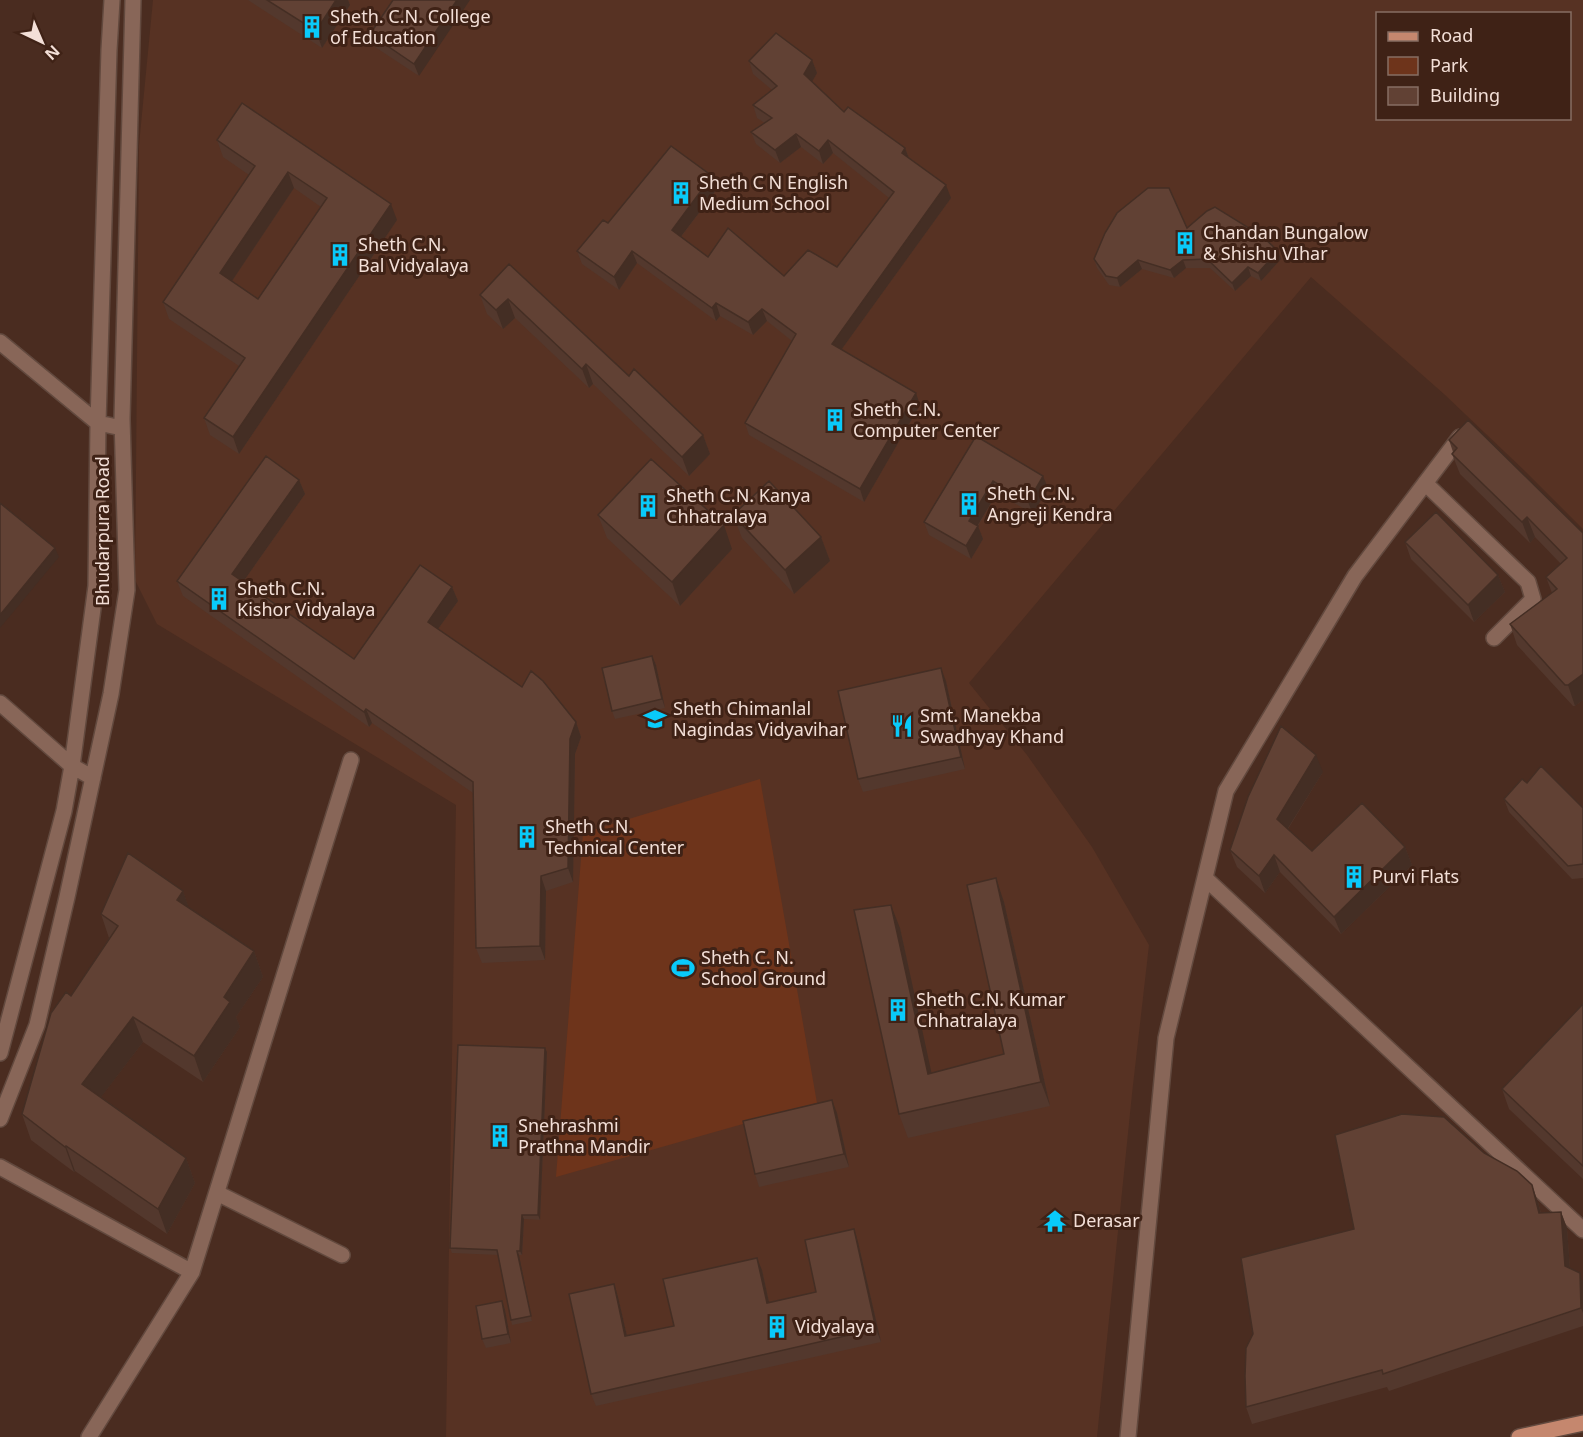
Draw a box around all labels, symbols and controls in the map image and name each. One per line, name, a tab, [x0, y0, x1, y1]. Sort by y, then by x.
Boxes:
place label: Sheth. C.N. College of Education	[330, 4, 491, 49]
north arrow	[12, 12, 72, 72]
legend	[1376, 12, 1571, 120]
building icon: Sheth. C.N. College of Education	[299, 14, 325, 40]
text: Road	[1430, 23, 1473, 47]
text: N	[40, 40, 65, 65]
text: Park	[1430, 53, 1468, 77]
text: Building	[1430, 83, 1500, 107]
place label: Sheth C N English Medium School	[699, 170, 848, 215]
building icon: Sheth C N English Medium School	[668, 180, 694, 206]
place label: Chandan Bungalow & Shishu VIhar	[1203, 220, 1368, 265]
building icon: Chandan Bungalow & Shishu VIhar	[1172, 230, 1198, 256]
place label: Sheth C.N. Bal Vidyalaya	[358, 232, 469, 277]
building icon: Sheth C.N. Bal Vidyalaya	[327, 242, 353, 268]
place label: Sheth C.N. Computer Center	[853, 397, 1000, 442]
building icon: Sheth C.N. Computer Center	[822, 407, 848, 433]
street label: Bhudarpura Road	[90, 456, 114, 606]
place label: Sheth C.N. Angreji Kendra	[987, 481, 1113, 526]
place label: Sheth C.N. Kanya Chhatralaya	[666, 483, 811, 528]
building icon: Sheth C.N. Angreji Kendra	[956, 491, 982, 517]
building icon: Sheth C.N. Kanya Chhatralaya	[635, 493, 661, 519]
place label: Sheth C.N. Kishor Vidyalaya	[237, 576, 375, 621]
building icon: Sheth C.N. Kishor Vidyalaya	[206, 586, 232, 612]
place label: Sheth Chimanlal Nagindas Vidyavihar	[673, 696, 847, 741]
place label: Smt. Manekba Swadhyay Khand	[920, 703, 1064, 748]
school or university icon: Sheth Chimanlal Nagindas Vidyavihar	[642, 706, 668, 732]
restaurant icon: Smt. Manekba Swadhyay Khand	[889, 713, 915, 739]
place label: Sheth C.N. Technical Center	[545, 814, 685, 859]
building icon: Sheth C.N. Technical Center	[514, 824, 540, 850]
building icon: Purvi Flats	[1341, 864, 1367, 890]
place label: Purvi Flats	[1372, 864, 1459, 888]
place label: Sheth C. N. School Ground	[701, 945, 826, 990]
sports icon: Sheth C. N. School Ground	[670, 955, 696, 981]
place label: Sheth C.N. Kumar Chhatralaya	[916, 987, 1066, 1032]
building icon: Sheth C.N. Kumar Chhatralaya	[885, 997, 911, 1023]
place label: Snehrashmi Prathna Mandir	[518, 1113, 651, 1158]
building icon: Snehrashmi Prathna Mandir	[487, 1123, 513, 1149]
temple icon: Derasar	[1042, 1208, 1068, 1234]
place label: Derasar	[1073, 1208, 1140, 1232]
building icon: Vidyalaya	[764, 1314, 790, 1340]
place label: Vidyalaya	[795, 1314, 875, 1338]

